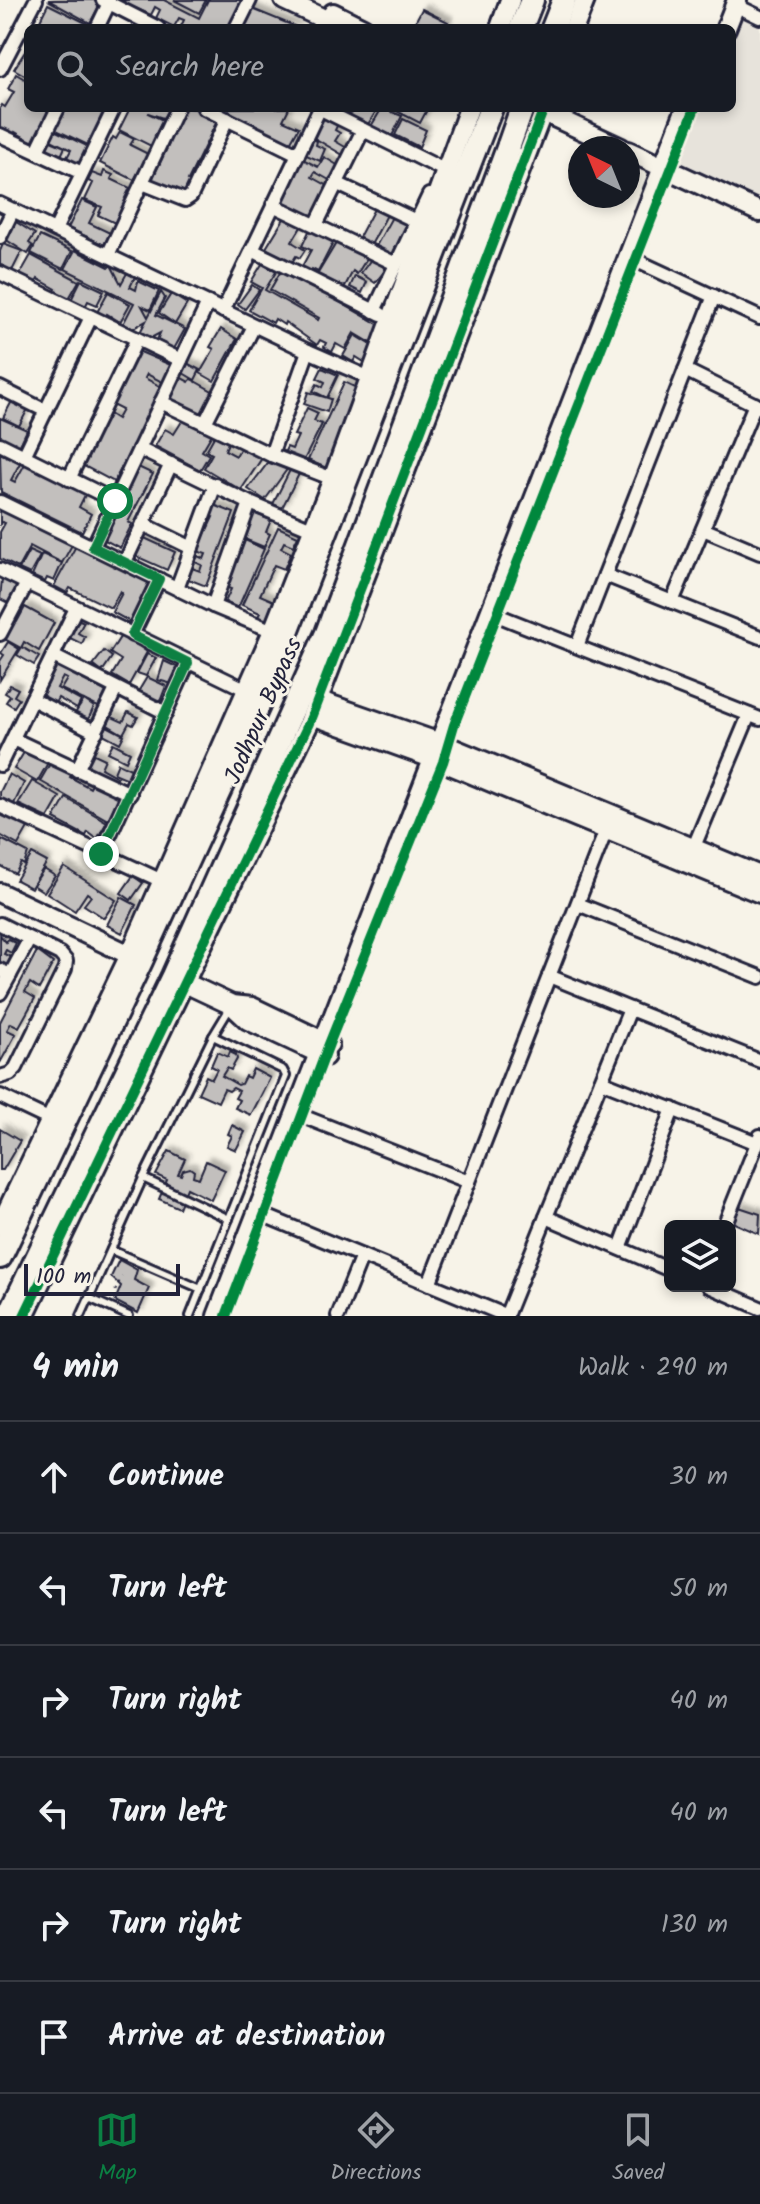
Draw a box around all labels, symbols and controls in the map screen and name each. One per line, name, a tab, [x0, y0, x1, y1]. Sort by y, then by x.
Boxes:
search box	[24, 24, 736, 112]
text: Search here	[116, 44, 264, 92]
icon: search	[52, 46, 96, 90]
north arrow	[568, 136, 640, 208]
route start	[97, 483, 133, 519]
street label: Jodhpur Bypass	[214, 631, 314, 791]
route end	[83, 836, 119, 872]
map controls	[664, 1220, 736, 1292]
button: layers	[664, 1220, 736, 1292]
scale bar	[24, 1260, 180, 1296]
text: 100 m	[36, 1260, 91, 1295]
text: 4 min	[32, 1341, 119, 1395]
text: Walk · 290 m	[578, 1347, 728, 1389]
text: Continue	[108, 1453, 224, 1501]
icon: ahead	[32, 1455, 76, 1499]
text: 30 m	[669, 1456, 728, 1498]
text: Turn left	[108, 1565, 227, 1613]
icon: left	[32, 1567, 76, 1611]
text: 50 m	[670, 1568, 728, 1610]
text: Turn right	[108, 1677, 241, 1725]
icon: right	[32, 1679, 76, 1723]
text: 40 m	[670, 1680, 728, 1722]
text: Turn left	[108, 1789, 227, 1837]
icon: left	[32, 1791, 76, 1835]
text: 40 m	[670, 1792, 728, 1834]
text: Turn right	[108, 1901, 241, 1949]
icon: right	[32, 1903, 76, 1947]
text: 130 m	[661, 1904, 728, 1946]
text: Arrive at destination	[108, 2013, 385, 2061]
icon: arrive	[32, 2015, 76, 2059]
tab: Map	[95, 2108, 139, 2191]
tab: Directions	[330, 2108, 422, 2191]
tab: Saved	[612, 2108, 665, 2191]

